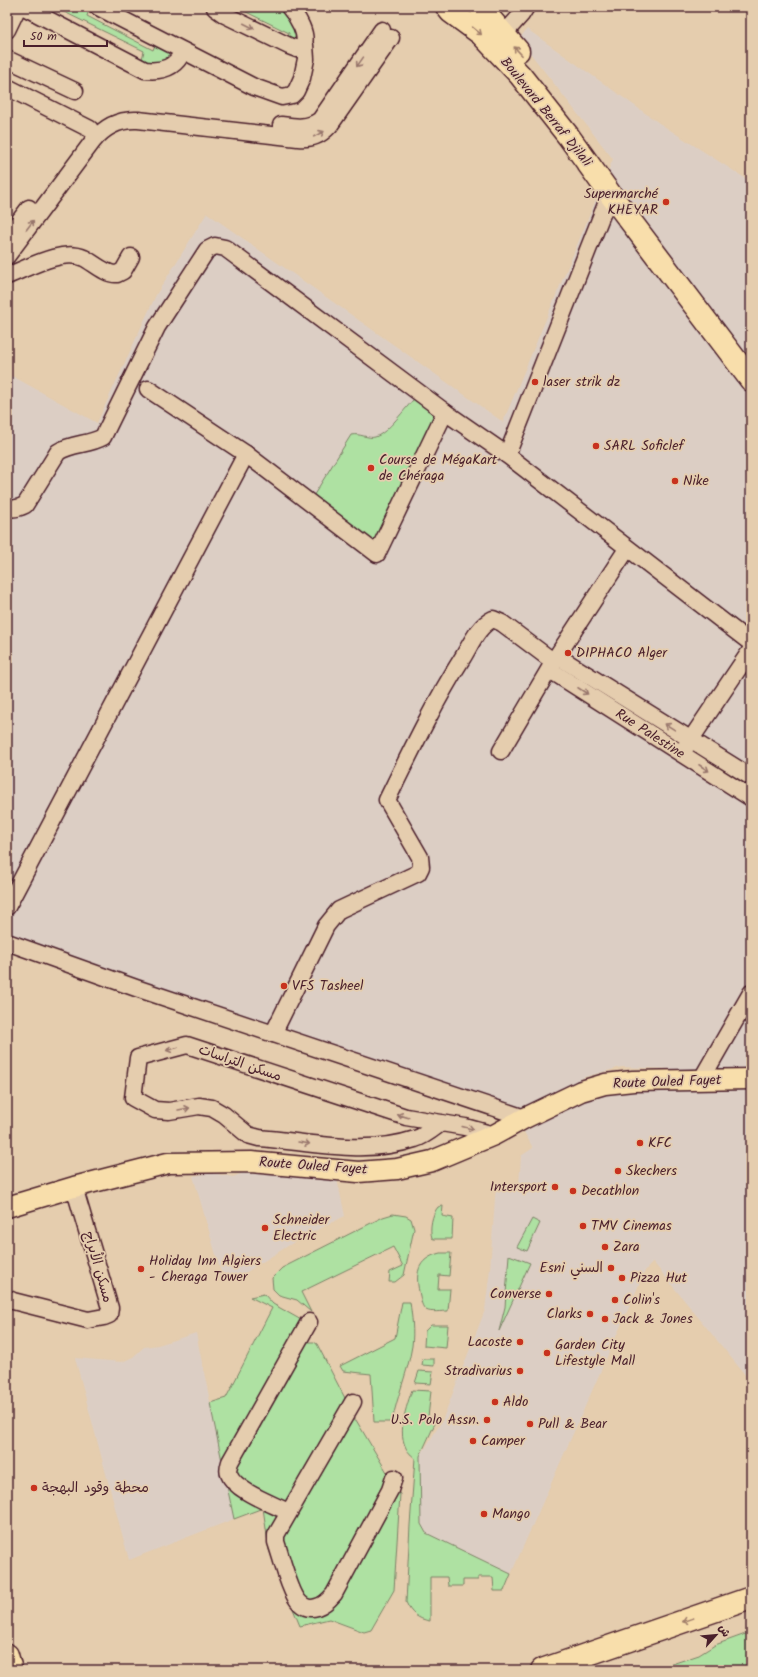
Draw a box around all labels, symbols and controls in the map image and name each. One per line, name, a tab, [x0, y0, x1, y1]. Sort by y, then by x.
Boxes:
scale bar	[24, 22, 107, 48]
one-way arrow	[243, 23, 255, 30]
text: 50 m	[30, 27, 57, 46]
one-way arrow	[472, 27, 482, 36]
one-way arrow	[513, 46, 522, 56]
street label: Boulevard Berraf Djilali	[495, 52, 598, 172]
one-way arrow	[356, 56, 364, 67]
one-way arrow	[313, 130, 325, 137]
place label: Supermarché KHEYAR	[584, 183, 659, 221]
marker: Supermarché KHEYAR	[661, 197, 671, 207]
one-way arrow	[26, 220, 34, 231]
place label: laser strik dz	[543, 371, 620, 393]
marker: laser strik dz	[530, 377, 540, 387]
place label: SARL Soficlef	[604, 435, 686, 457]
marker: SARL Soficlef	[591, 441, 601, 451]
place label: Course de MégaKart de Chéraga	[379, 449, 498, 487]
marker: Course de MégaKart de Chéraga	[366, 463, 376, 473]
place label: Nike	[683, 470, 709, 492]
marker: Nike	[670, 476, 680, 486]
place label: DIPHACO Alger	[576, 642, 668, 664]
marker: DIPHACO Alger	[563, 648, 573, 658]
one-way arrow	[577, 687, 588, 695]
street label: Rue Palestine	[611, 703, 690, 765]
one-way arrow	[665, 723, 676, 731]
one-way arrow	[698, 765, 710, 773]
place label: VFS Tasheel	[292, 975, 364, 997]
marker: VFS Tasheel	[279, 981, 289, 991]
street label: مسكن التراسات	[195, 1038, 285, 1088]
one-way arrow	[166, 1046, 179, 1053]
street label: Route Ouled Fayet	[612, 1069, 722, 1095]
one-way arrow	[177, 1104, 190, 1112]
one-way arrow	[396, 1112, 409, 1119]
one-way arrow	[461, 1124, 474, 1132]
place label: KFC	[648, 1132, 672, 1154]
marker: KFC	[635, 1138, 645, 1148]
one-way arrow	[297, 1139, 310, 1147]
street label: Route Ouled Fayet	[258, 1151, 368, 1181]
place label: Skechers	[626, 1160, 677, 1182]
marker: Skechers	[613, 1166, 623, 1176]
place label: Intersport	[490, 1176, 548, 1198]
place label: Decathlon	[581, 1180, 639, 1202]
marker: Intersport	[550, 1182, 560, 1192]
marker: Decathlon	[568, 1186, 578, 1196]
place label: Schneider Electric	[273, 1209, 331, 1247]
place label: TMV Cinemas	[591, 1215, 672, 1237]
marker: TMV Cinemas	[578, 1221, 588, 1231]
marker: Schneider Electric	[260, 1223, 270, 1233]
street label: مسكن الأبراج	[77, 1229, 119, 1305]
place label: Zara	[613, 1236, 639, 1258]
marker: Zara	[600, 1242, 610, 1252]
place label: Holiday Inn Algiers - Cheraga Tower	[149, 1250, 261, 1288]
place label: Esni السني	[540, 1257, 603, 1280]
marker: Esni السني	[606, 1263, 616, 1273]
marker: Holiday Inn Algiers - Cheraga Tower	[136, 1264, 146, 1274]
place label: Pizza Hut	[630, 1267, 688, 1289]
marker: Pizza Hut	[617, 1273, 627, 1283]
place label: Converse	[490, 1283, 542, 1305]
marker: Converse	[544, 1289, 554, 1299]
place label: Colin's	[623, 1289, 660, 1311]
marker: Colin's	[610, 1295, 620, 1305]
place label: Clarks	[546, 1303, 582, 1325]
place label: Jack & Jones	[613, 1308, 693, 1330]
marker: Clarks	[585, 1309, 595, 1319]
marker: Jack & Jones	[600, 1314, 610, 1324]
place label: Lacoste	[468, 1331, 513, 1353]
place label: Garden City Lifestyle Mall	[555, 1334, 636, 1372]
marker: Lacoste	[515, 1337, 525, 1347]
marker: Garden City Lifestyle Mall	[542, 1348, 552, 1358]
place label: Stradivarius	[444, 1360, 512, 1382]
marker: Stradivarius	[515, 1366, 525, 1376]
place label: Aldo	[503, 1391, 528, 1413]
marker: Aldo	[490, 1397, 500, 1407]
place label: U.S. Polo Assn.	[390, 1409, 479, 1431]
place label: Pull & Bear	[538, 1413, 608, 1435]
marker: U.S. Polo Assn.	[482, 1415, 492, 1425]
marker: Pull & Bear	[525, 1419, 535, 1429]
place label: Camper	[481, 1430, 526, 1452]
marker: Camper	[468, 1436, 478, 1446]
place label: محطة وقود البهجة	[42, 1477, 149, 1499]
marker: محطة وقود البهجة	[29, 1483, 39, 1493]
place label: Mango	[492, 1503, 530, 1525]
marker: Mango	[479, 1509, 489, 1519]
north arrow	[696, 1615, 736, 1655]
one-way arrow	[681, 1617, 694, 1624]
text: ش	[713, 1621, 735, 1640]

